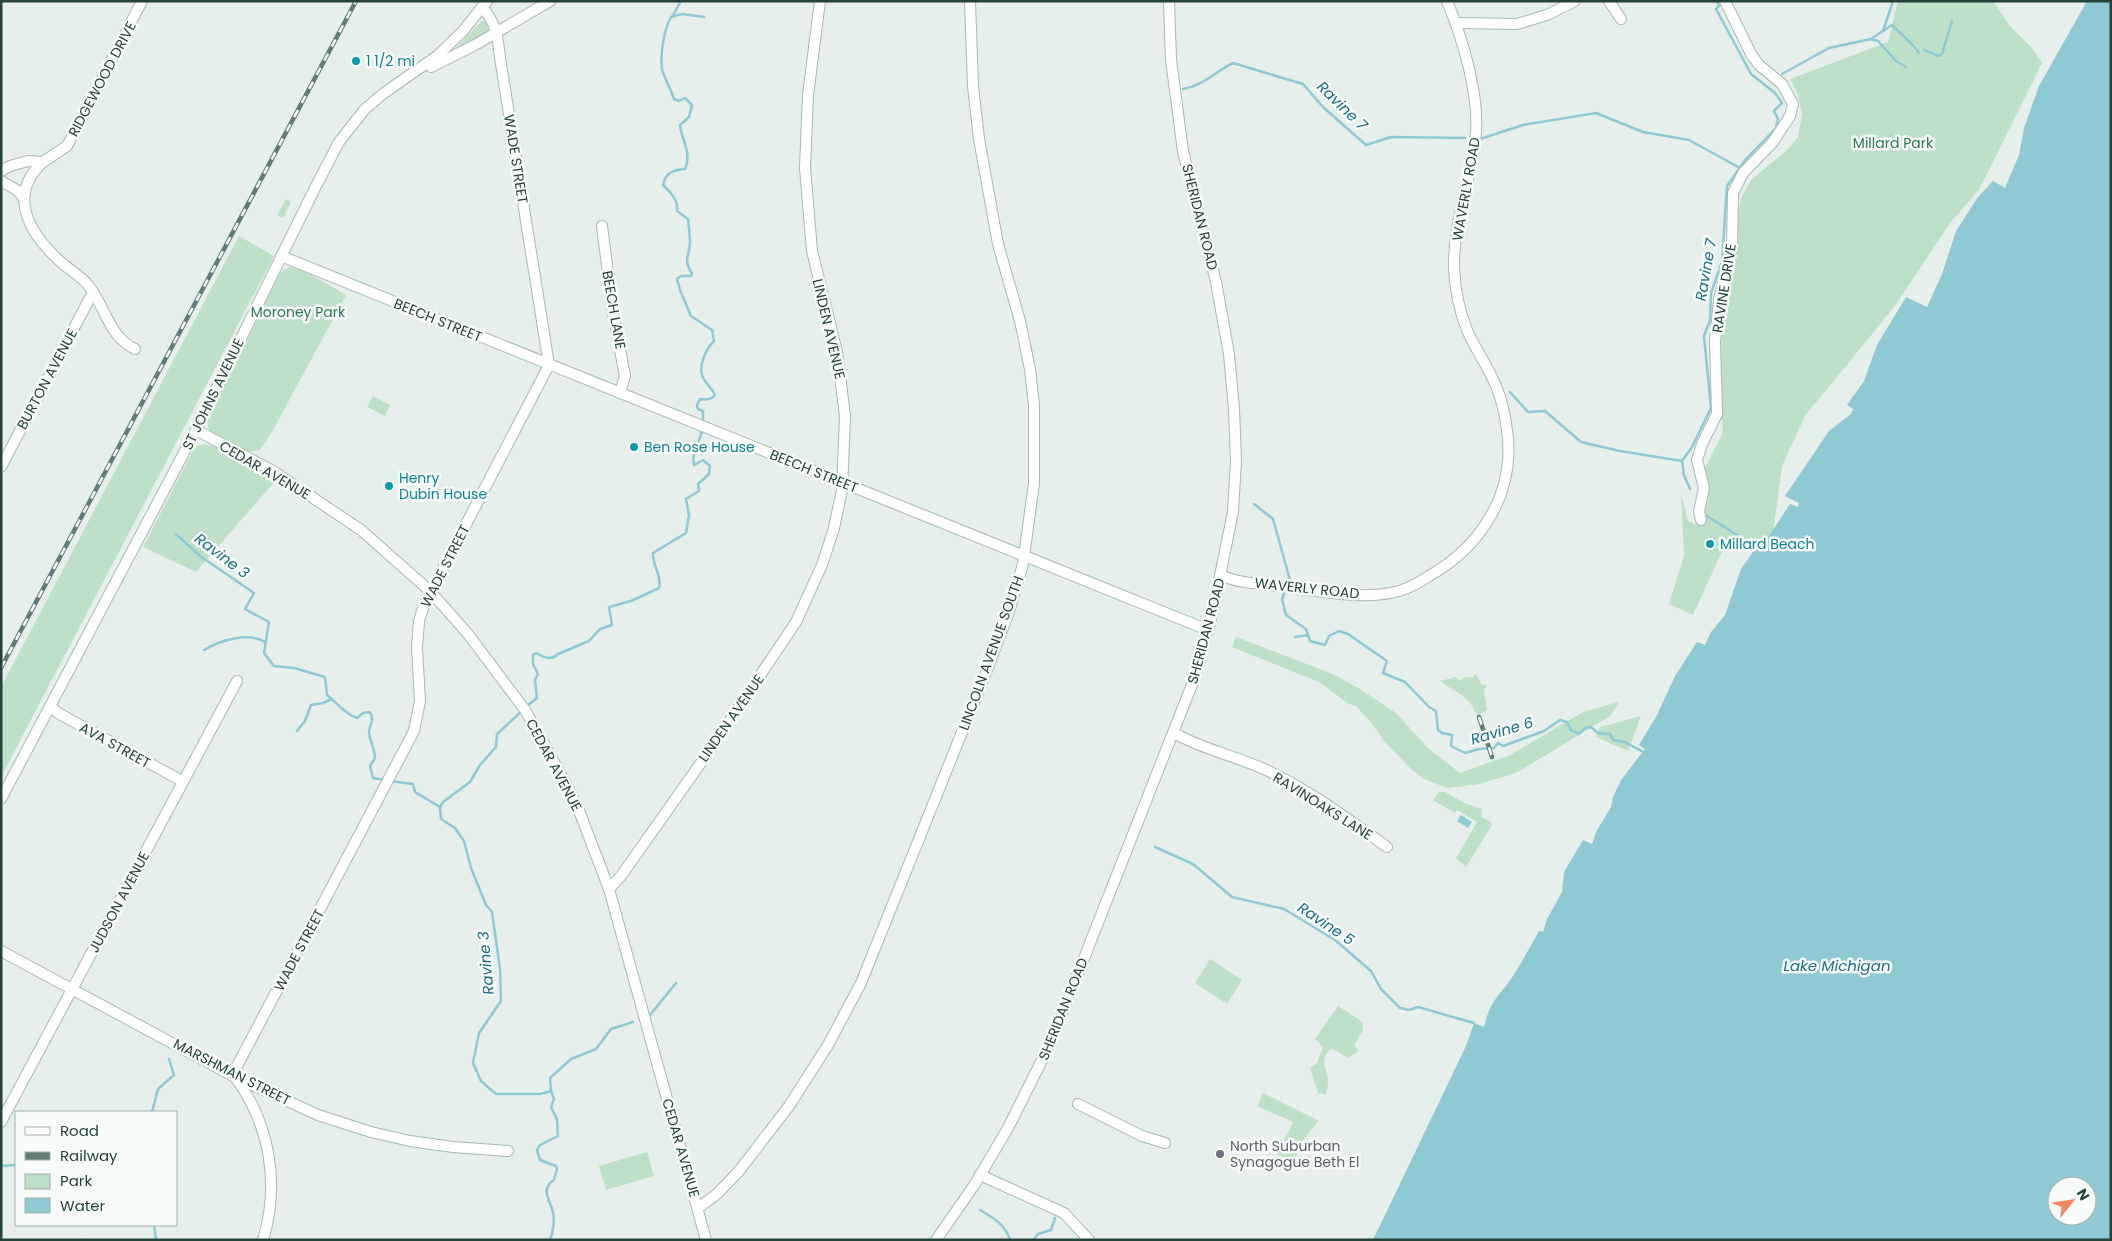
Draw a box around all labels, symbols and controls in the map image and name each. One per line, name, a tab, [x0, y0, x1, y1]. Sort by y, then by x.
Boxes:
street label: RIDGEWOOD DRIVE	[63, 18, 141, 140]
place label: 1 1/2 mi	[366, 51, 415, 71]
marker: 1 1/2 mi	[350, 55, 362, 67]
water label: Ravine 7	[1312, 76, 1373, 136]
street label: WADE STREET	[499, 113, 533, 206]
park label: Millard Park	[1853, 133, 1934, 153]
street label: WAVERLY ROAD	[1447, 135, 1485, 242]
street label: SHERIDAN ROAD	[1177, 162, 1223, 272]
water label: Ravine 7	[1690, 236, 1721, 303]
street label: RAVINE DRIVE	[1707, 242, 1741, 334]
street label: BEECH LANE	[597, 269, 631, 351]
street label: LINDEN AVENUE	[808, 277, 850, 381]
street label: BEECH STREET	[391, 293, 485, 347]
park label: Moroney Park	[251, 302, 346, 322]
street label: BURTON AVENUE	[12, 325, 82, 433]
street label: ST JOHNS AVENUE	[177, 335, 249, 453]
street label: CEDAR AVENUE	[216, 436, 314, 504]
place label: Ben Rose House	[644, 437, 755, 457]
marker: Ben Rose House	[628, 441, 640, 453]
street label: BEECH STREET	[767, 444, 861, 498]
place label: Henry Dubin House	[399, 468, 487, 504]
marker: Henry Dubin House	[383, 480, 395, 492]
street label: WADE STREET	[416, 521, 475, 611]
water label: Ravine 3	[191, 528, 254, 583]
place label: Millard Beach	[1720, 534, 1814, 554]
marker: Millard Beach	[1704, 538, 1716, 550]
street label: LINCOLN AVENUE SOUTH	[954, 573, 1028, 733]
street label: WAVERLY ROAD	[1254, 573, 1360, 603]
street label: SHERIDAN ROAD	[1182, 576, 1230, 686]
street label: LINDEN AVENUE	[693, 670, 769, 766]
water label: Ravine 6	[1468, 712, 1536, 749]
street label: CEDAR AVENUE	[521, 715, 587, 815]
street label: AVA STREET	[76, 717, 154, 773]
street label: RAVINOAKS LANE	[1269, 767, 1377, 845]
street label: JUDSON AVENUE	[84, 848, 154, 956]
water label: Ravine 5	[1294, 897, 1359, 950]
street label: WADE STREET	[269, 905, 329, 995]
water label: Ravine 3	[472, 930, 499, 996]
street label: SHERIDAN ROAD	[1033, 955, 1093, 1063]
water label: Lake Michigan	[1784, 955, 1891, 976]
street label: MARSHMAN STREET	[170, 1034, 294, 1110]
street label: CEDAR AVENUE	[657, 1096, 705, 1200]
legend	[15, 1111, 178, 1226]
text: Road	[60, 1120, 99, 1141]
place label: North Suburban Synagogue Beth El	[1230, 1136, 1359, 1172]
text: Railway	[60, 1145, 118, 1166]
marker: North Suburban Synagogue Beth El	[1214, 1148, 1226, 1160]
text: Park	[60, 1170, 92, 1191]
north arrow	[2047, 1176, 2097, 1226]
text: N	[2072, 1185, 2095, 1204]
text: Water	[60, 1195, 106, 1216]

